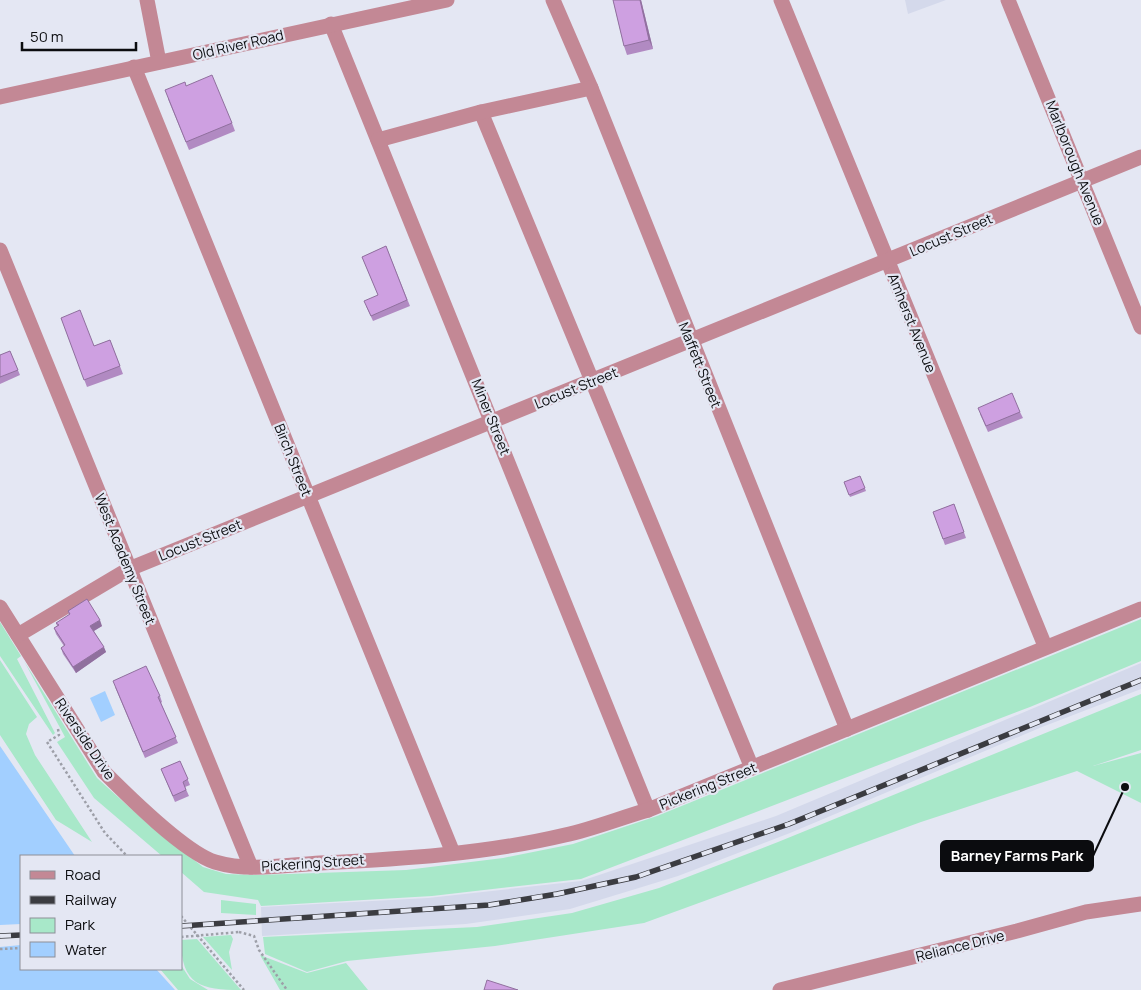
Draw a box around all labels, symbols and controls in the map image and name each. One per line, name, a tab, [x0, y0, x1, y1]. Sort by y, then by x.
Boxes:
scale bar	[22, 20, 136, 52]
street label: Old River Road	[191, 25, 285, 64]
text: 50 m	[30, 26, 64, 47]
street label: Marlborough Avenue	[1042, 97, 1109, 228]
street label: Locust Street	[906, 208, 996, 261]
street label: Amherst Avenue	[884, 270, 941, 375]
street label: Maffett Street	[675, 319, 726, 411]
street label: Locust Street	[531, 362, 621, 413]
street label: Miner Street	[468, 376, 515, 458]
street label: Birch Street	[270, 421, 317, 499]
street label: West Academy Street	[90, 490, 161, 627]
street label: Locust Street	[155, 514, 245, 565]
street label: Riverside Drive	[51, 694, 120, 783]
street label: Pickering Street	[656, 757, 760, 814]
callout: Barney Farms Park	[941, 841, 1093, 871]
text: Barney Farms Park	[951, 845, 1084, 866]
street label: Pickering Street	[261, 849, 366, 876]
legend	[20, 855, 182, 970]
text: Road	[65, 864, 101, 885]
text: Railway	[65, 889, 117, 910]
text: Park	[65, 914, 95, 935]
street label: Reliance Drive	[914, 925, 1006, 966]
text: Water	[65, 939, 107, 960]

